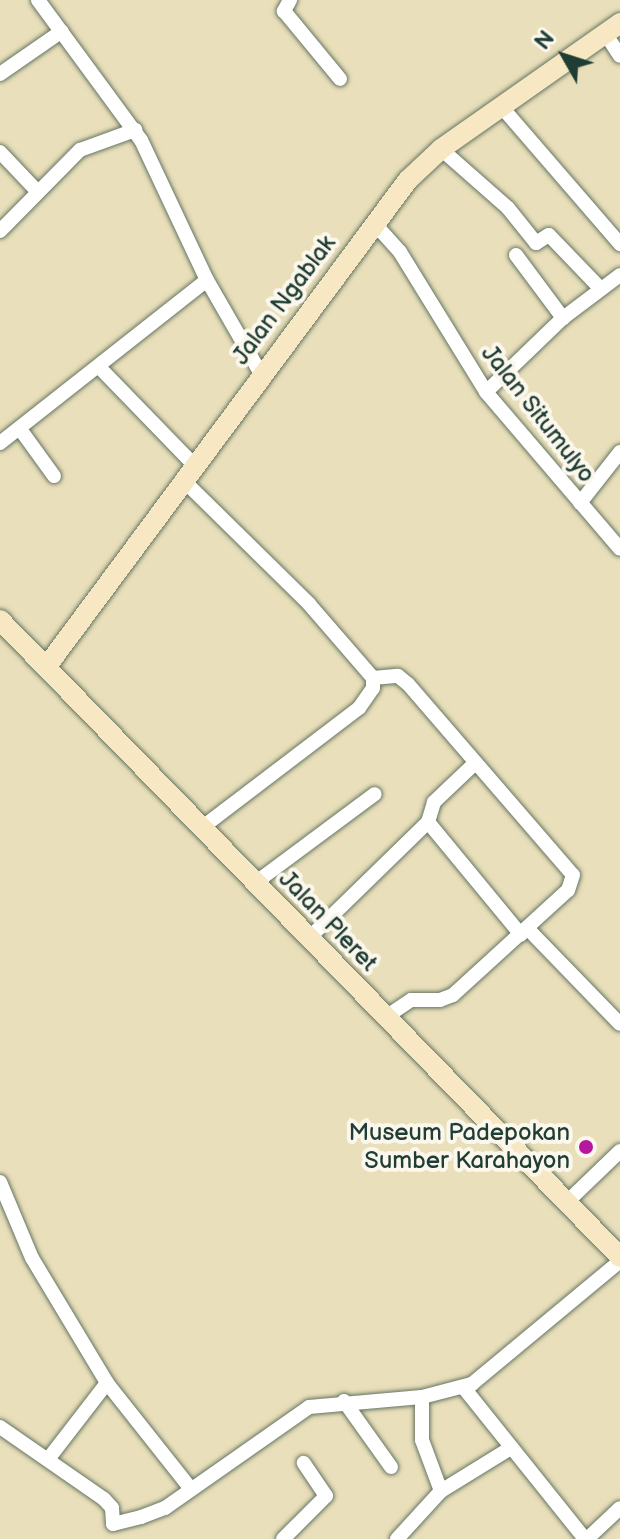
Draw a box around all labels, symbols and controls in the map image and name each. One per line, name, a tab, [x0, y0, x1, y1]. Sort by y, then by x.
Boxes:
north arrow	[524, 16, 604, 96]
text: N	[529, 26, 561, 56]
street label: Jalan Ngablak	[226, 230, 342, 370]
street label: Jalan Situmulyo	[475, 339, 601, 489]
street label: Jalan Pleret	[273, 865, 383, 977]
place label: Museum Padepokan Sumber Karahayon	[348, 1119, 570, 1175]
marker: Museum Padepokan Sumber Karahayon	[577, 1138, 595, 1156]

